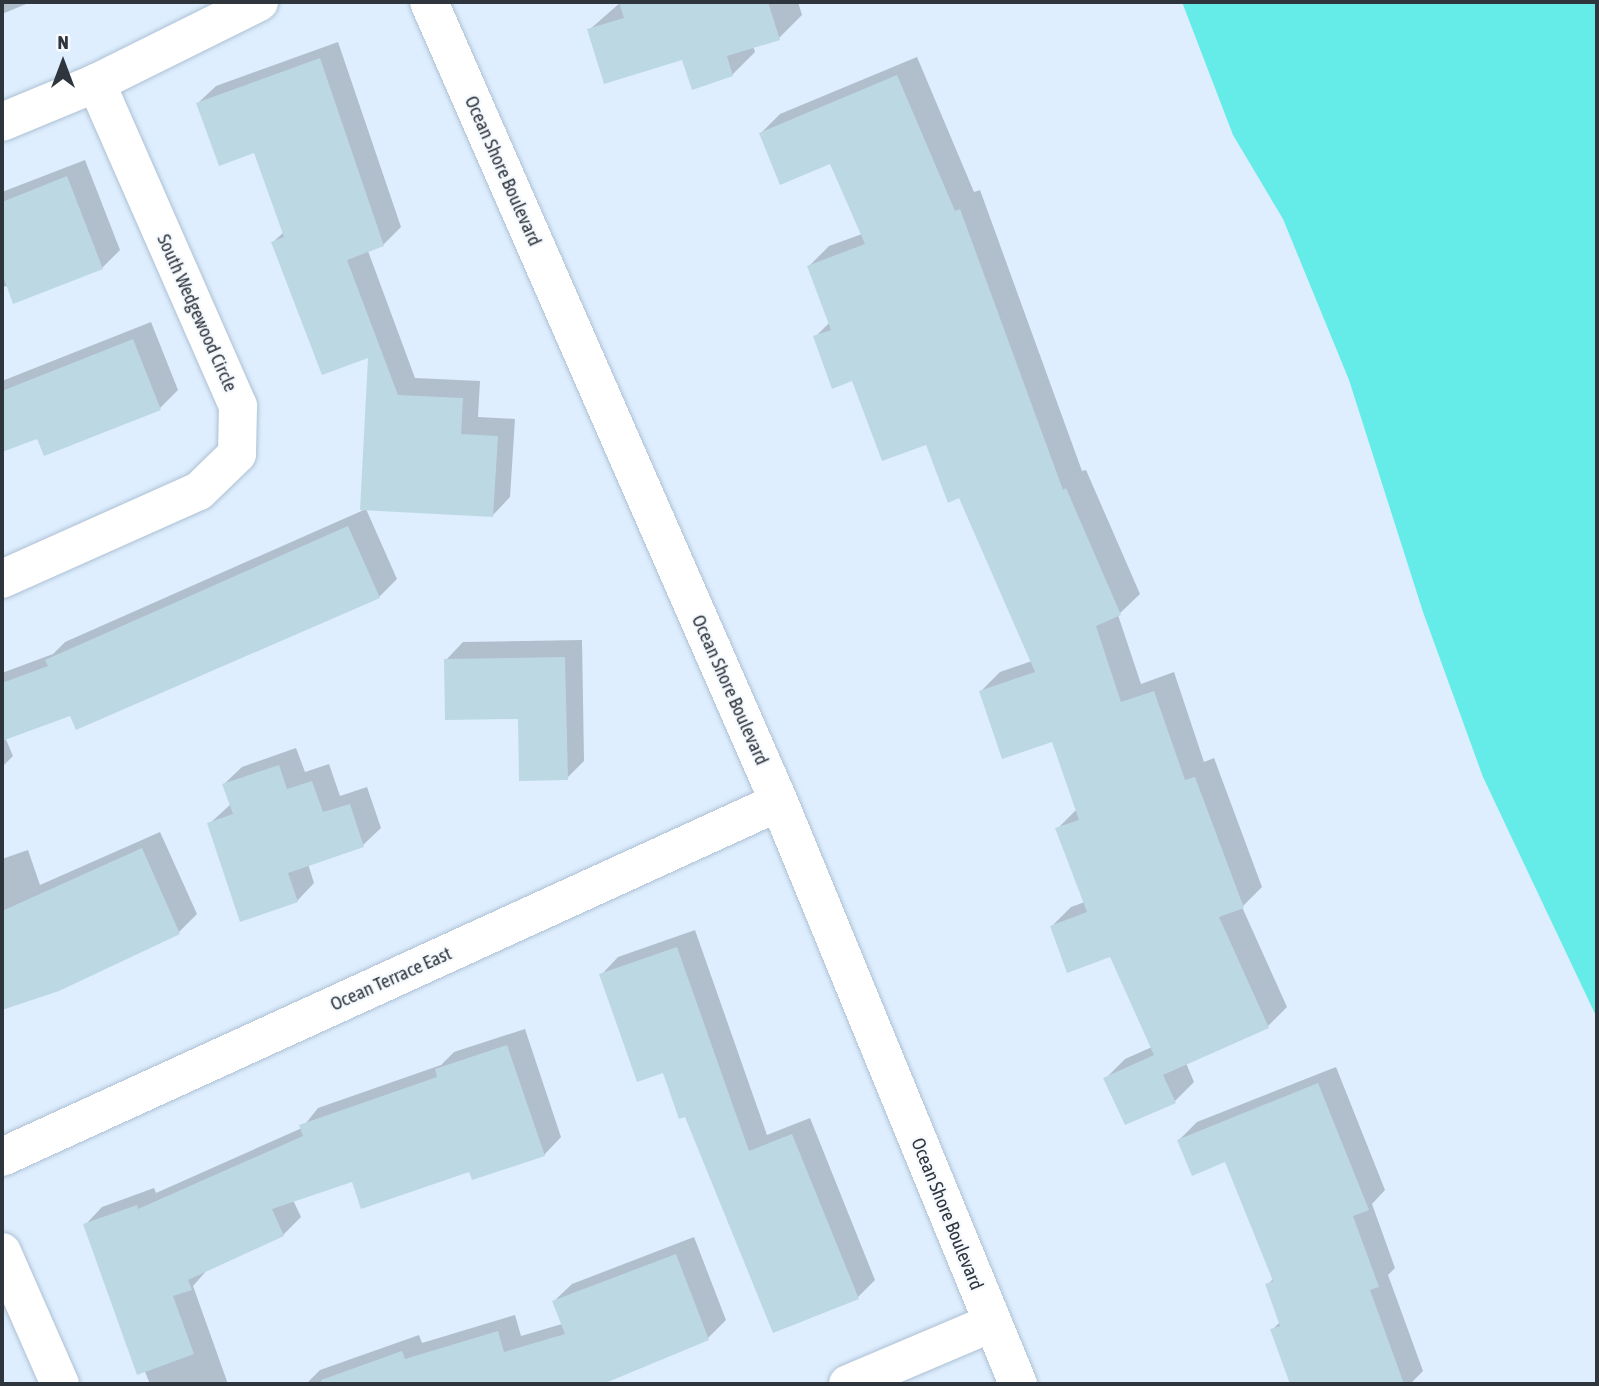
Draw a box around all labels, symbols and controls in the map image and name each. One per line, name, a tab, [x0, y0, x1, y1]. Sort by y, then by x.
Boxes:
north arrow	[28, 28, 98, 98]
text: N	[57, 31, 69, 53]
street label: Ocean Shore Boulevard	[460, 92, 546, 250]
street label: South Wedgewood Circle	[152, 231, 242, 395]
street label: Ocean Shore Boulevard	[687, 611, 773, 769]
street label: Ocean Terrace East	[327, 942, 455, 1016]
street label: Ocean Shore Boulevard	[906, 1135, 988, 1293]

